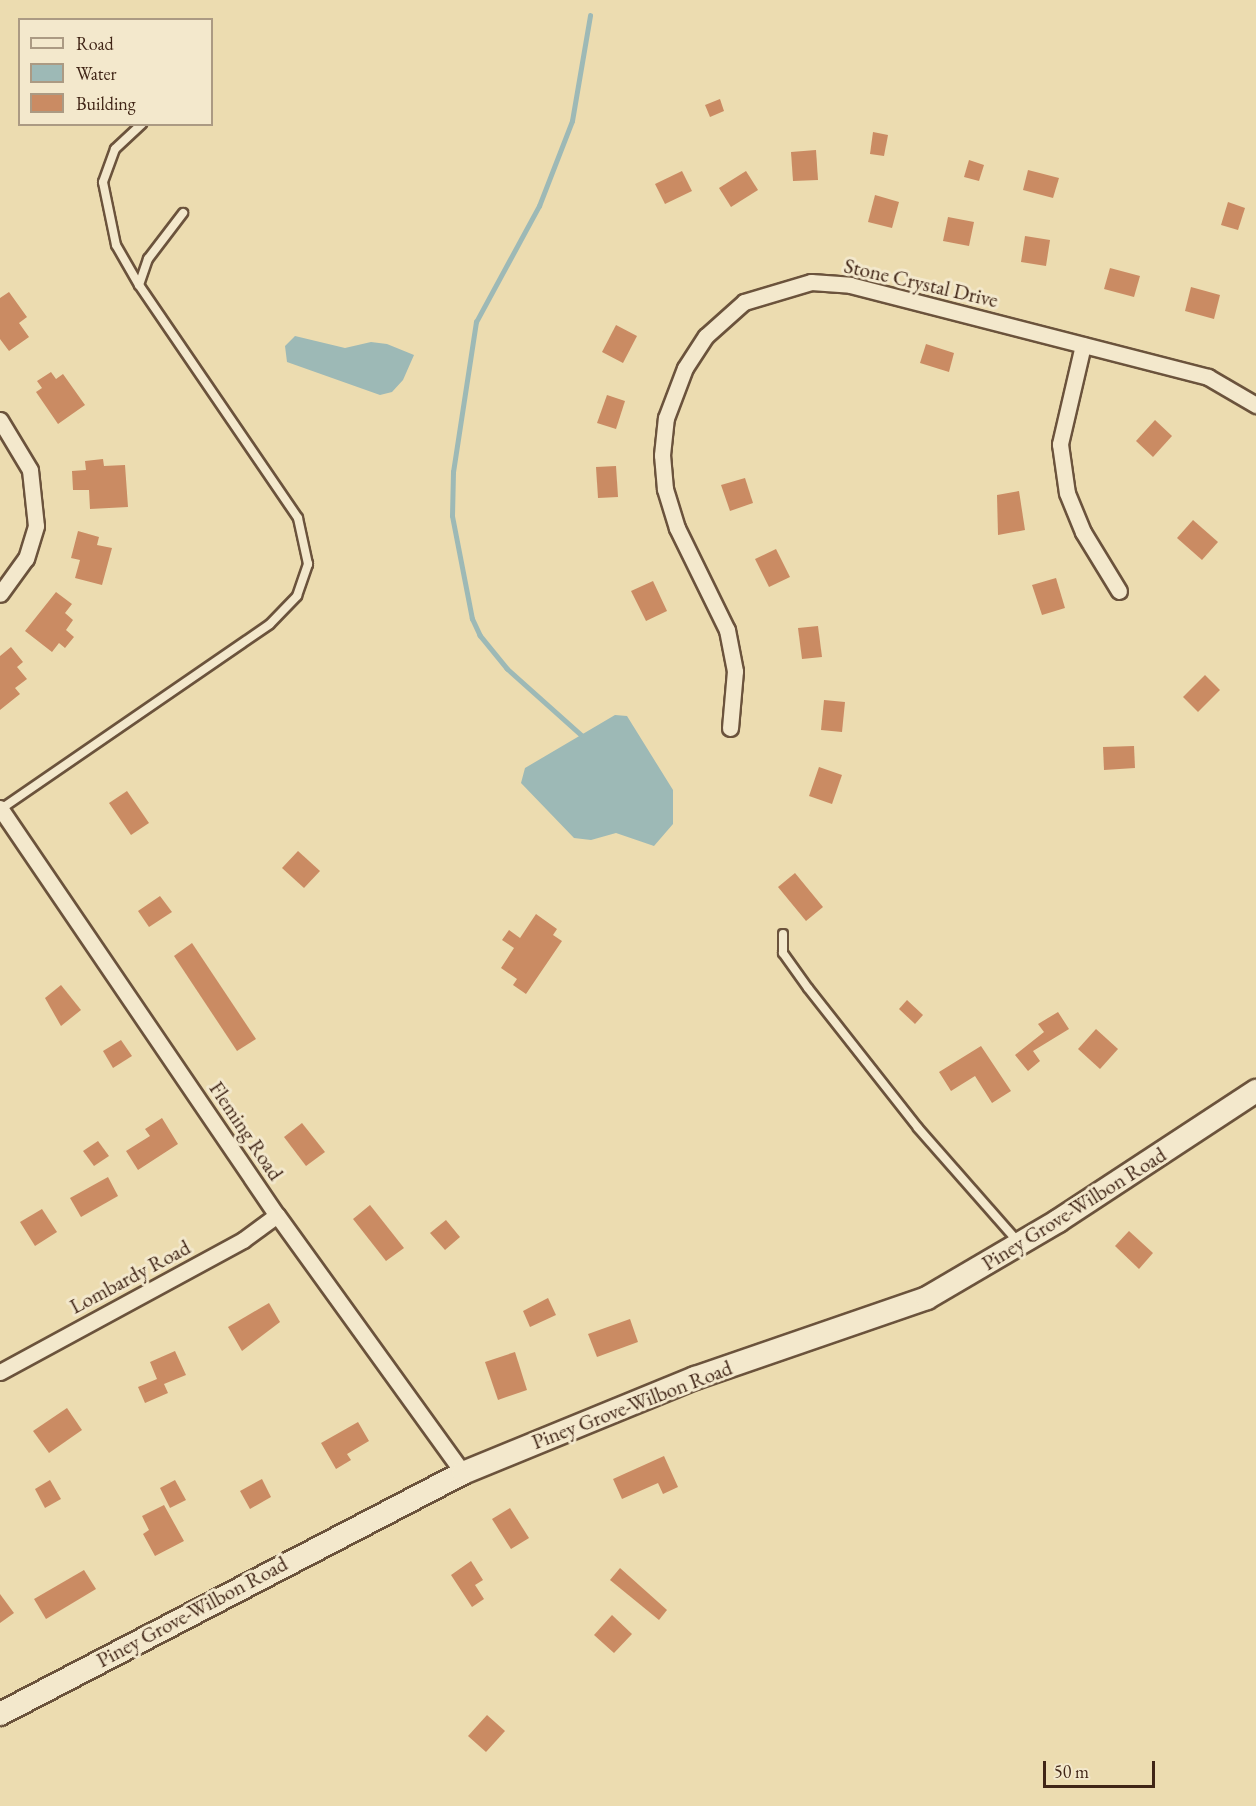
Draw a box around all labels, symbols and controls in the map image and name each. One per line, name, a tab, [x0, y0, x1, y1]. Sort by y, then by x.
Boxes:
legend	[18, 18, 213, 126]
text: Road	[76, 32, 114, 55]
text: Water	[76, 62, 117, 85]
text: Building	[76, 92, 136, 115]
street label: Stone Crystal Drive	[842, 253, 1000, 313]
street label: Fleming Road	[204, 1077, 288, 1185]
street label: Piney Grove-Wilbon Road	[977, 1142, 1171, 1276]
street label: Lombardy Road	[65, 1235, 195, 1319]
street label: Piney Grove-Wilbon Road	[528, 1355, 736, 1455]
street label: Piney Grove-Wilbon Road	[92, 1551, 292, 1673]
scale bar	[1046, 1749, 1158, 1787]
text: 50 m	[1054, 1760, 1089, 1783]

